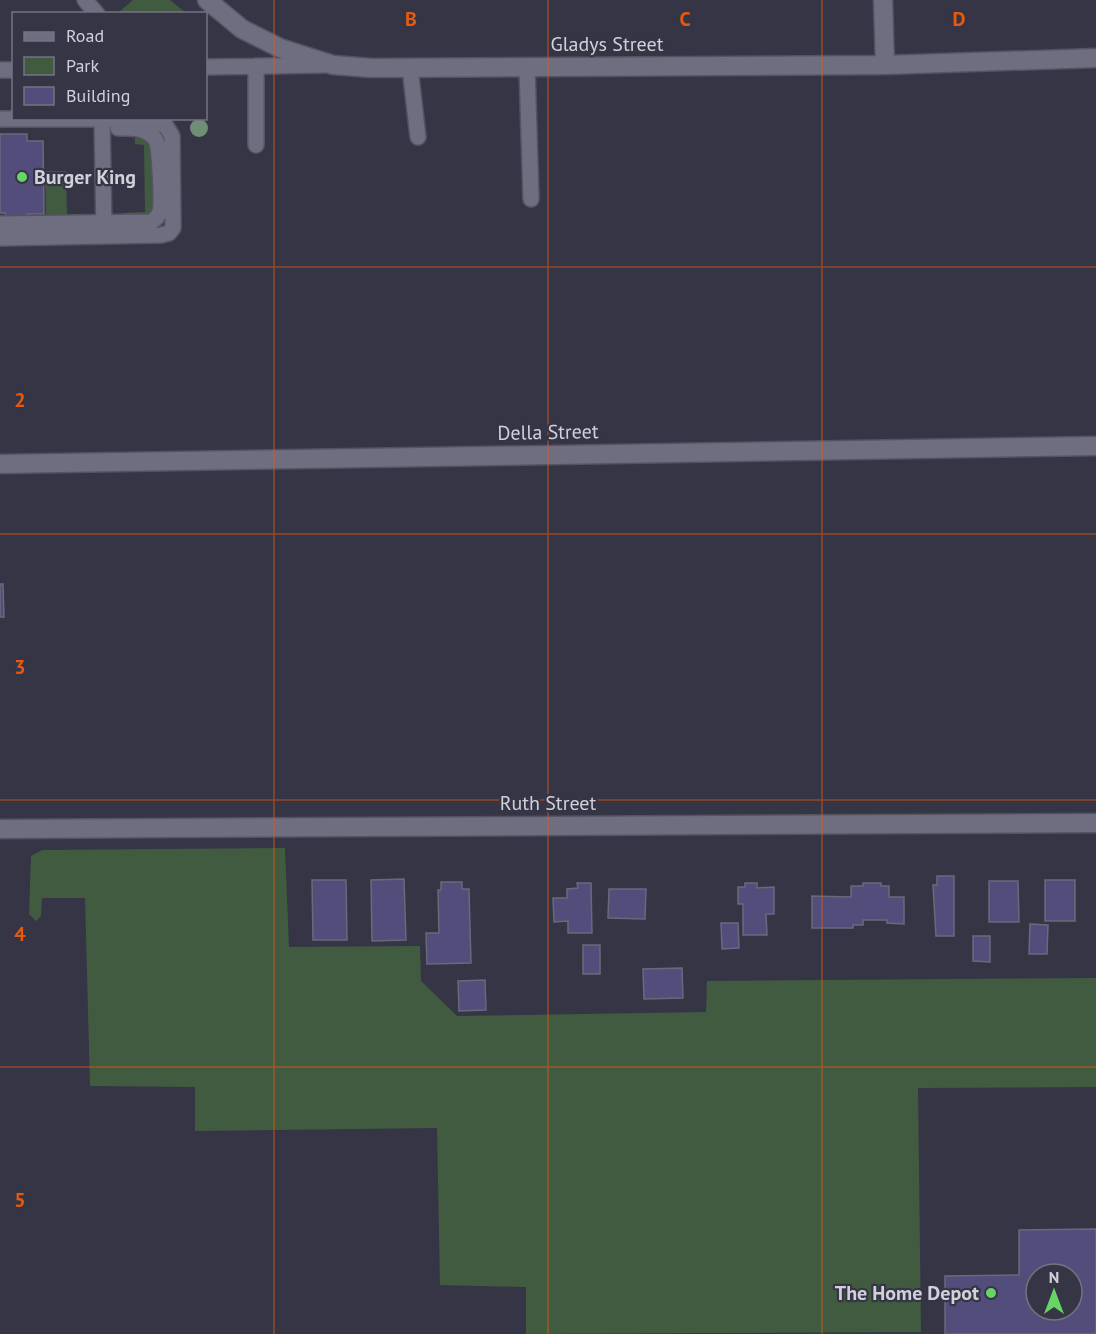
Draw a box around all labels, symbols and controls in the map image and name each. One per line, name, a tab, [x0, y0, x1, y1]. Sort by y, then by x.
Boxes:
text: B	[405, 6, 417, 32]
text: C	[679, 6, 691, 32]
text: D	[953, 6, 966, 32]
legend	[12, 12, 207, 120]
text: Road	[66, 24, 104, 47]
street label: Gladys Street	[551, 31, 664, 57]
text: Park	[66, 54, 99, 77]
text: Building	[66, 84, 130, 107]
place label: Burger King	[34, 164, 136, 190]
marker: Burger King	[15, 170, 29, 184]
text: 2	[14, 387, 26, 413]
street label: Della Street	[497, 418, 599, 446]
text: 3	[14, 654, 26, 680]
street label: Ruth Street	[500, 790, 597, 816]
text: 4	[14, 921, 26, 947]
text: 5	[14, 1187, 26, 1213]
north arrow	[1024, 1262, 1084, 1322]
text: N	[1049, 1267, 1059, 1287]
place label: The Home Depot	[835, 1280, 979, 1306]
marker: The Home Depot	[984, 1286, 998, 1300]

